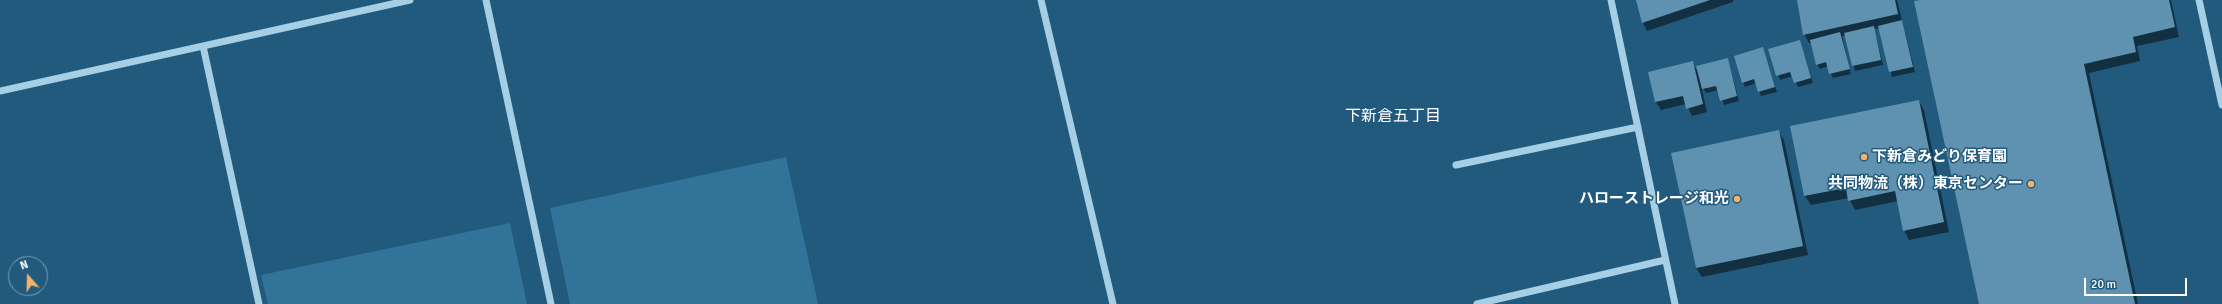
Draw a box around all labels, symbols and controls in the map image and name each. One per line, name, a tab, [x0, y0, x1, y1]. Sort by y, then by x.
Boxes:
district label: 下新倉五丁目	[1345, 107, 1441, 127]
place label: 下新倉みどり保育園	[1872, 148, 2007, 166]
marker: 下新倉みどり保育園	[1859, 152, 1869, 162]
place label: 共同物流（株）東京センター	[1828, 175, 2023, 193]
marker: 共同物流（株）東京センター	[2026, 179, 2036, 189]
place label: ハローストレージ和光	[1579, 190, 1729, 208]
marker: ハローストレージ和光	[1732, 194, 1742, 204]
north arrow	[8, 256, 48, 296]
text: N	[18, 258, 30, 273]
scale bar	[2086, 270, 2189, 296]
text: 20 m	[2091, 277, 2116, 292]

